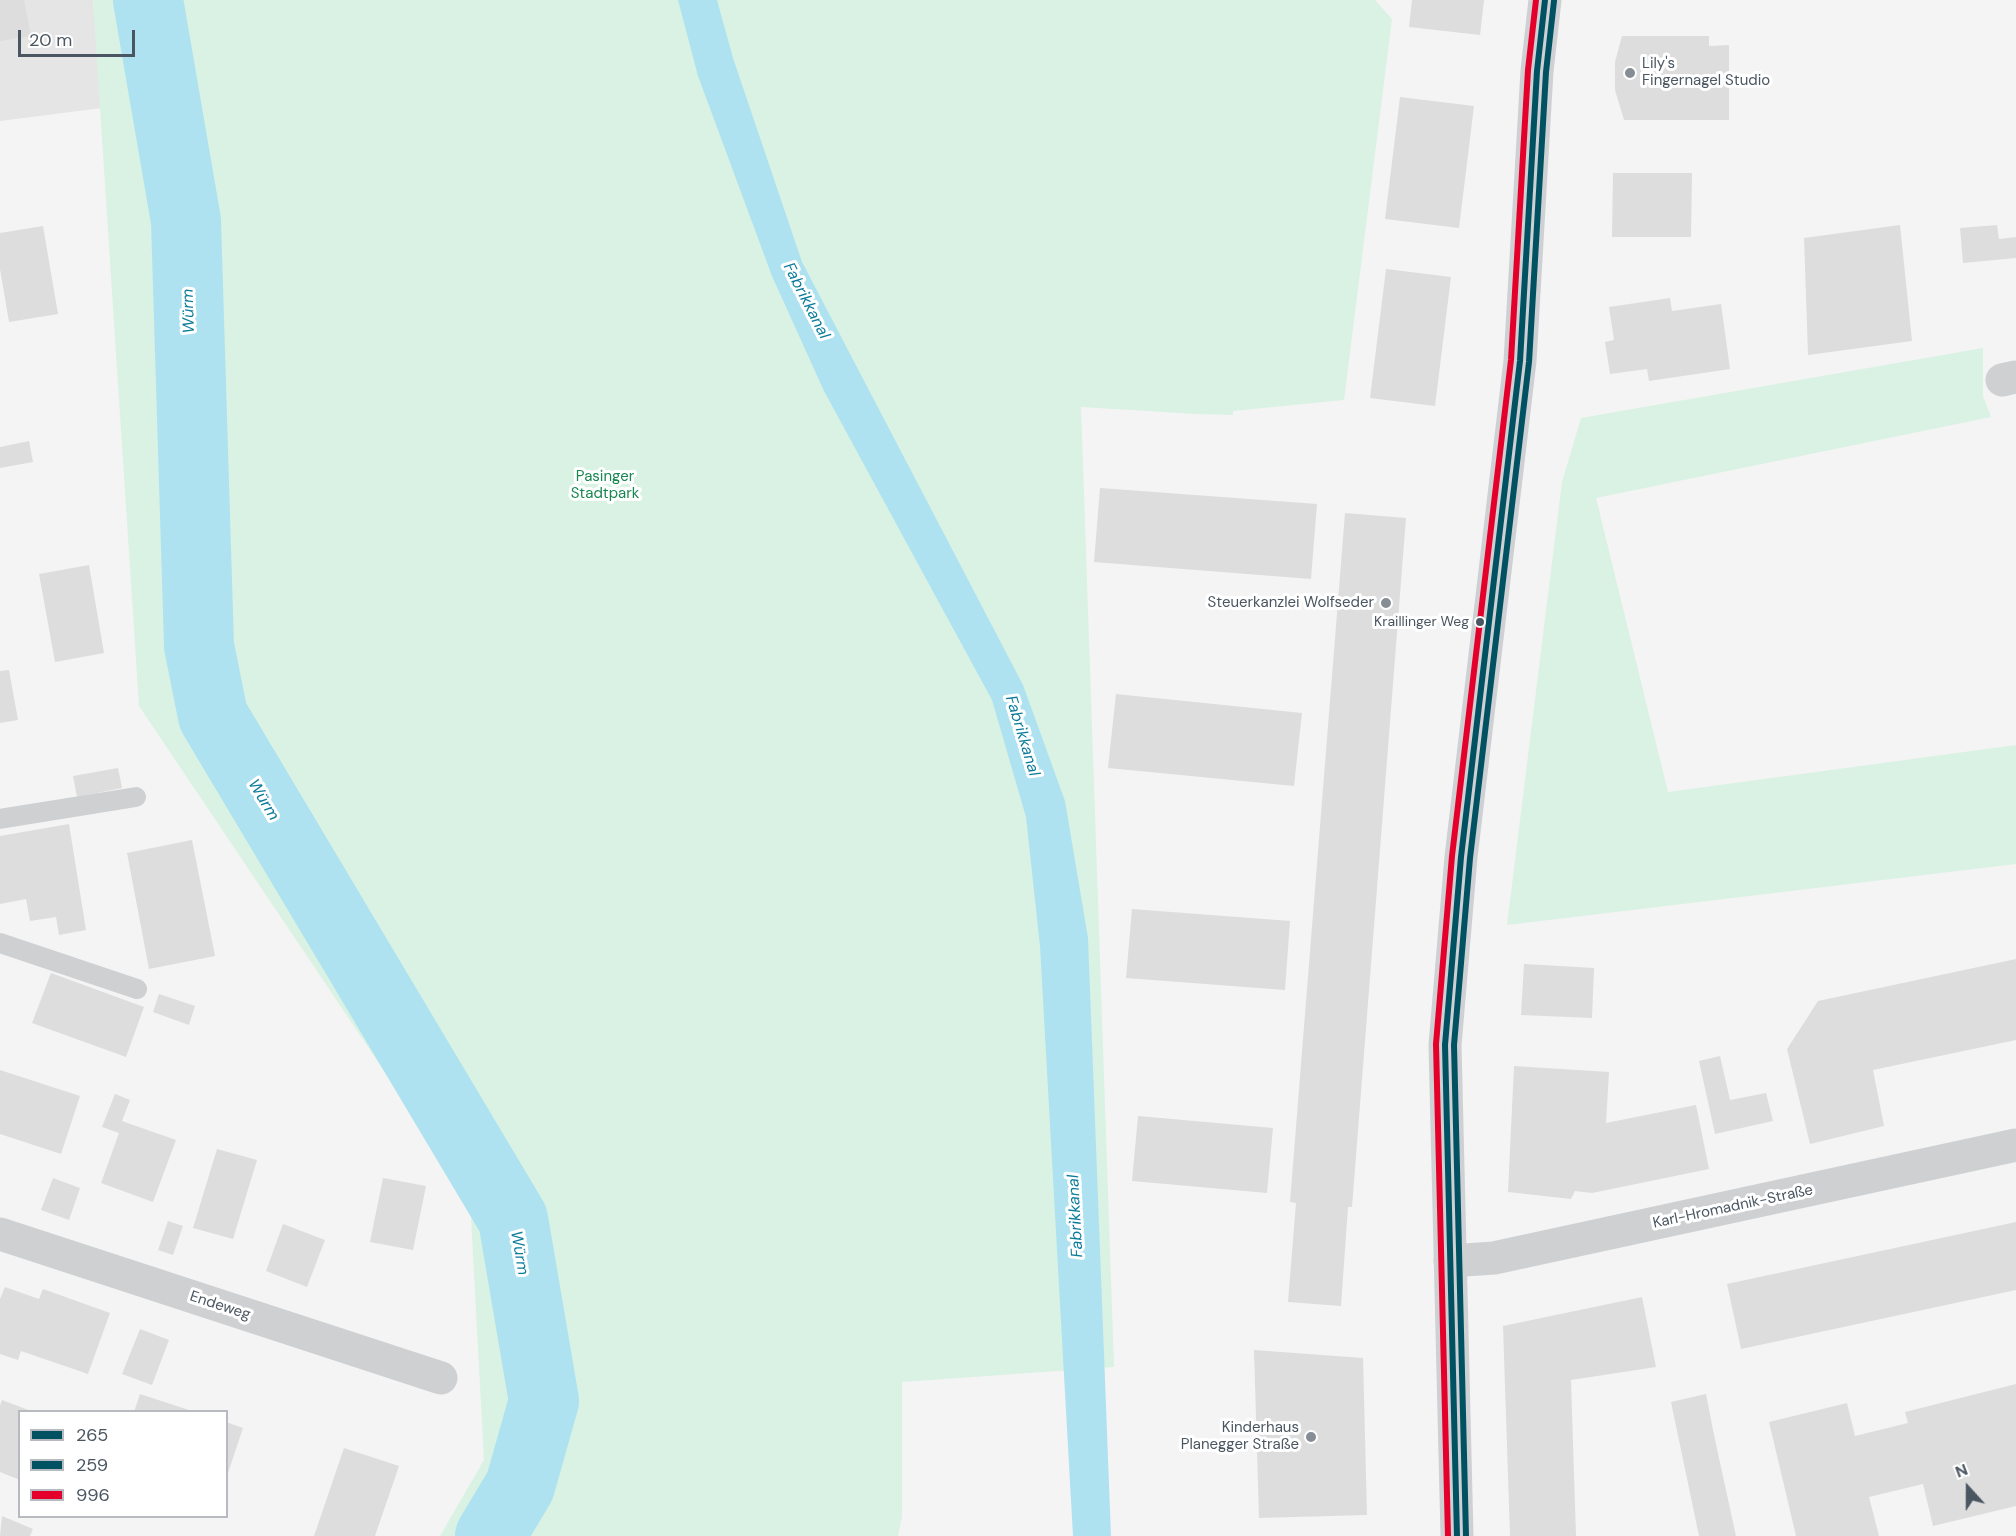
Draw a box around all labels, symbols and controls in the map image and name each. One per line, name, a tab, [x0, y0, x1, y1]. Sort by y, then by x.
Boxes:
scale bar	[21, 18, 138, 56]
text: 20 m	[29, 28, 72, 52]
place label: Lily's Fingernagel Studio	[1642, 55, 1770, 90]
marker: Lily's Fingernagel Studio	[1623, 66, 1637, 80]
water label: Fabrikkanal	[779, 260, 833, 342]
water label: Würm	[179, 288, 199, 334]
park label: Pasinger Stadtpark	[571, 468, 639, 503]
place label: Steuerkanzlei Wolfseder	[1208, 594, 1374, 612]
marker: Steuerkanzlei Wolfseder	[1379, 596, 1393, 610]
place label: Kraillinger Weg	[1374, 614, 1469, 630]
marker: Kraillinger Weg	[1474, 616, 1486, 628]
water label: Fabrikkanal	[1001, 694, 1043, 778]
water label: Würm	[243, 776, 283, 824]
water label: Fabrikkanal	[1064, 1174, 1088, 1258]
street label: Karl-Hromadnik-Straße	[1651, 1181, 1815, 1233]
water label: Würm	[506, 1229, 532, 1277]
street label: Endeweg	[187, 1288, 253, 1324]
legend	[18, 1410, 228, 1518]
place label: Kinderhaus Planegger Straße	[1181, 1419, 1299, 1454]
text: 265	[76, 1423, 108, 1447]
marker: Kinderhaus Planegger Straße	[1304, 1430, 1318, 1444]
text: 259	[76, 1453, 108, 1477]
north arrow	[1938, 1458, 1998, 1518]
text: N	[1952, 1459, 1971, 1483]
text: 996	[76, 1483, 110, 1507]

